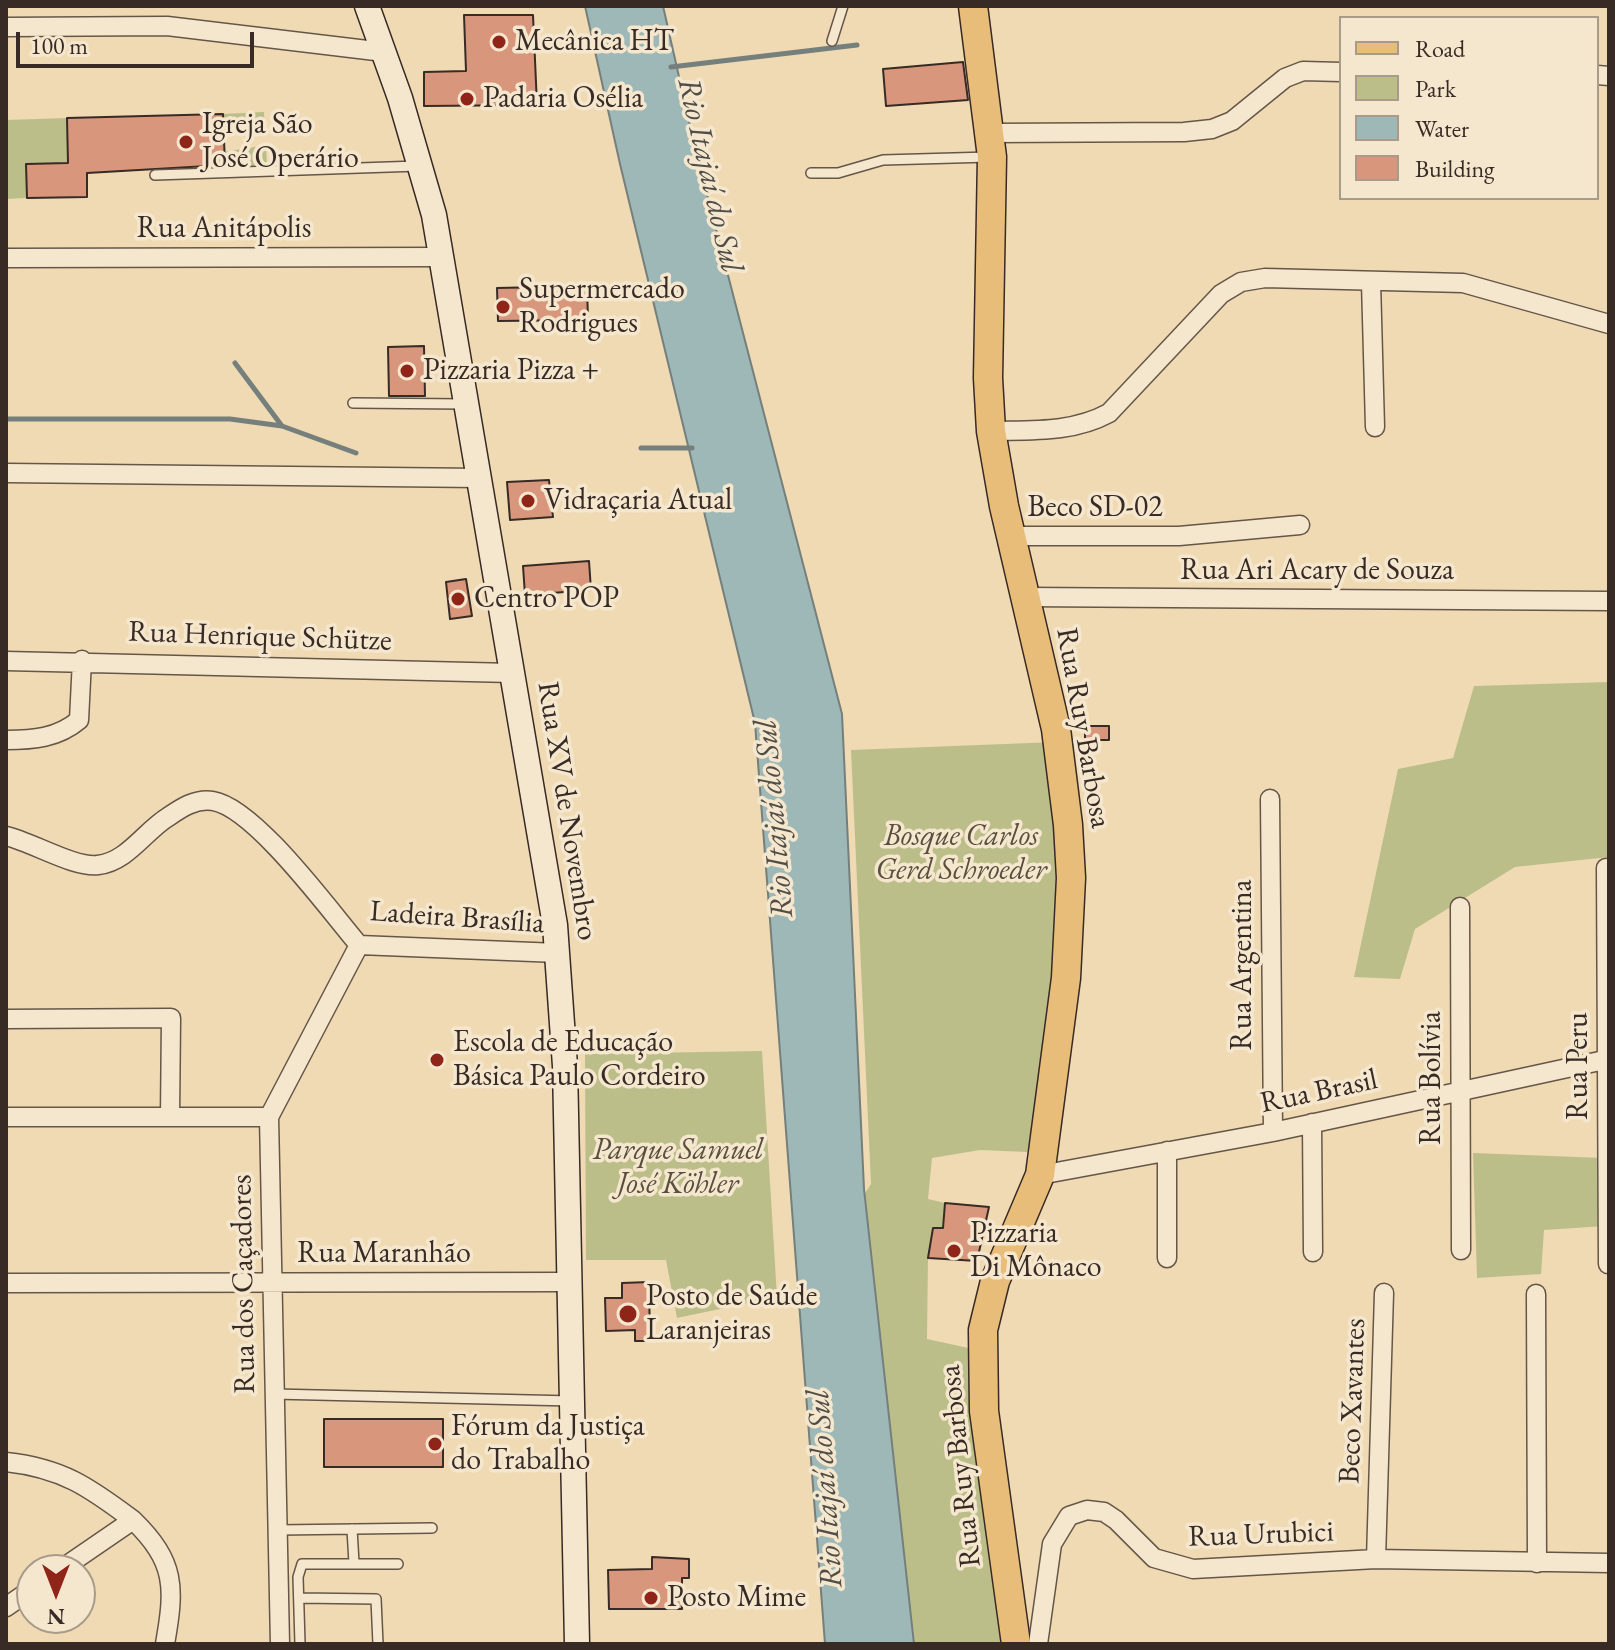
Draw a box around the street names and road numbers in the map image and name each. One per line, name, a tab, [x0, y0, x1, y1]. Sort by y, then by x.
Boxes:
street label: Rua Anitápolis	[137, 211, 311, 247]
street label: Beco SD-02	[1027, 490, 1163, 526]
street label: Rua Ari Acary de Souza	[1180, 553, 1454, 589]
street label: Rua Henrique Schütze	[128, 614, 392, 660]
street label: Rua Ruy Barbosa	[1048, 625, 1118, 831]
street label: Rua XV de Novembro	[529, 679, 605, 943]
street label: Rua Argentina	[1225, 879, 1261, 1051]
street label: Ladeira Brasília	[369, 894, 545, 942]
street label: Rua Bolívia	[1414, 1011, 1450, 1145]
street label: Rua Peru	[1561, 1012, 1597, 1120]
street label: Rua Brasil	[1257, 1062, 1381, 1122]
street label: Rua dos Caçadores	[224, 1174, 264, 1394]
street label: Rua Maranhão	[297, 1236, 471, 1272]
street label: Beco Xavantes	[1332, 1318, 1374, 1484]
street label: Rua Ruy Barbosa	[932, 1363, 990, 1569]
street label: Rua Urubici	[1188, 1514, 1334, 1556]

